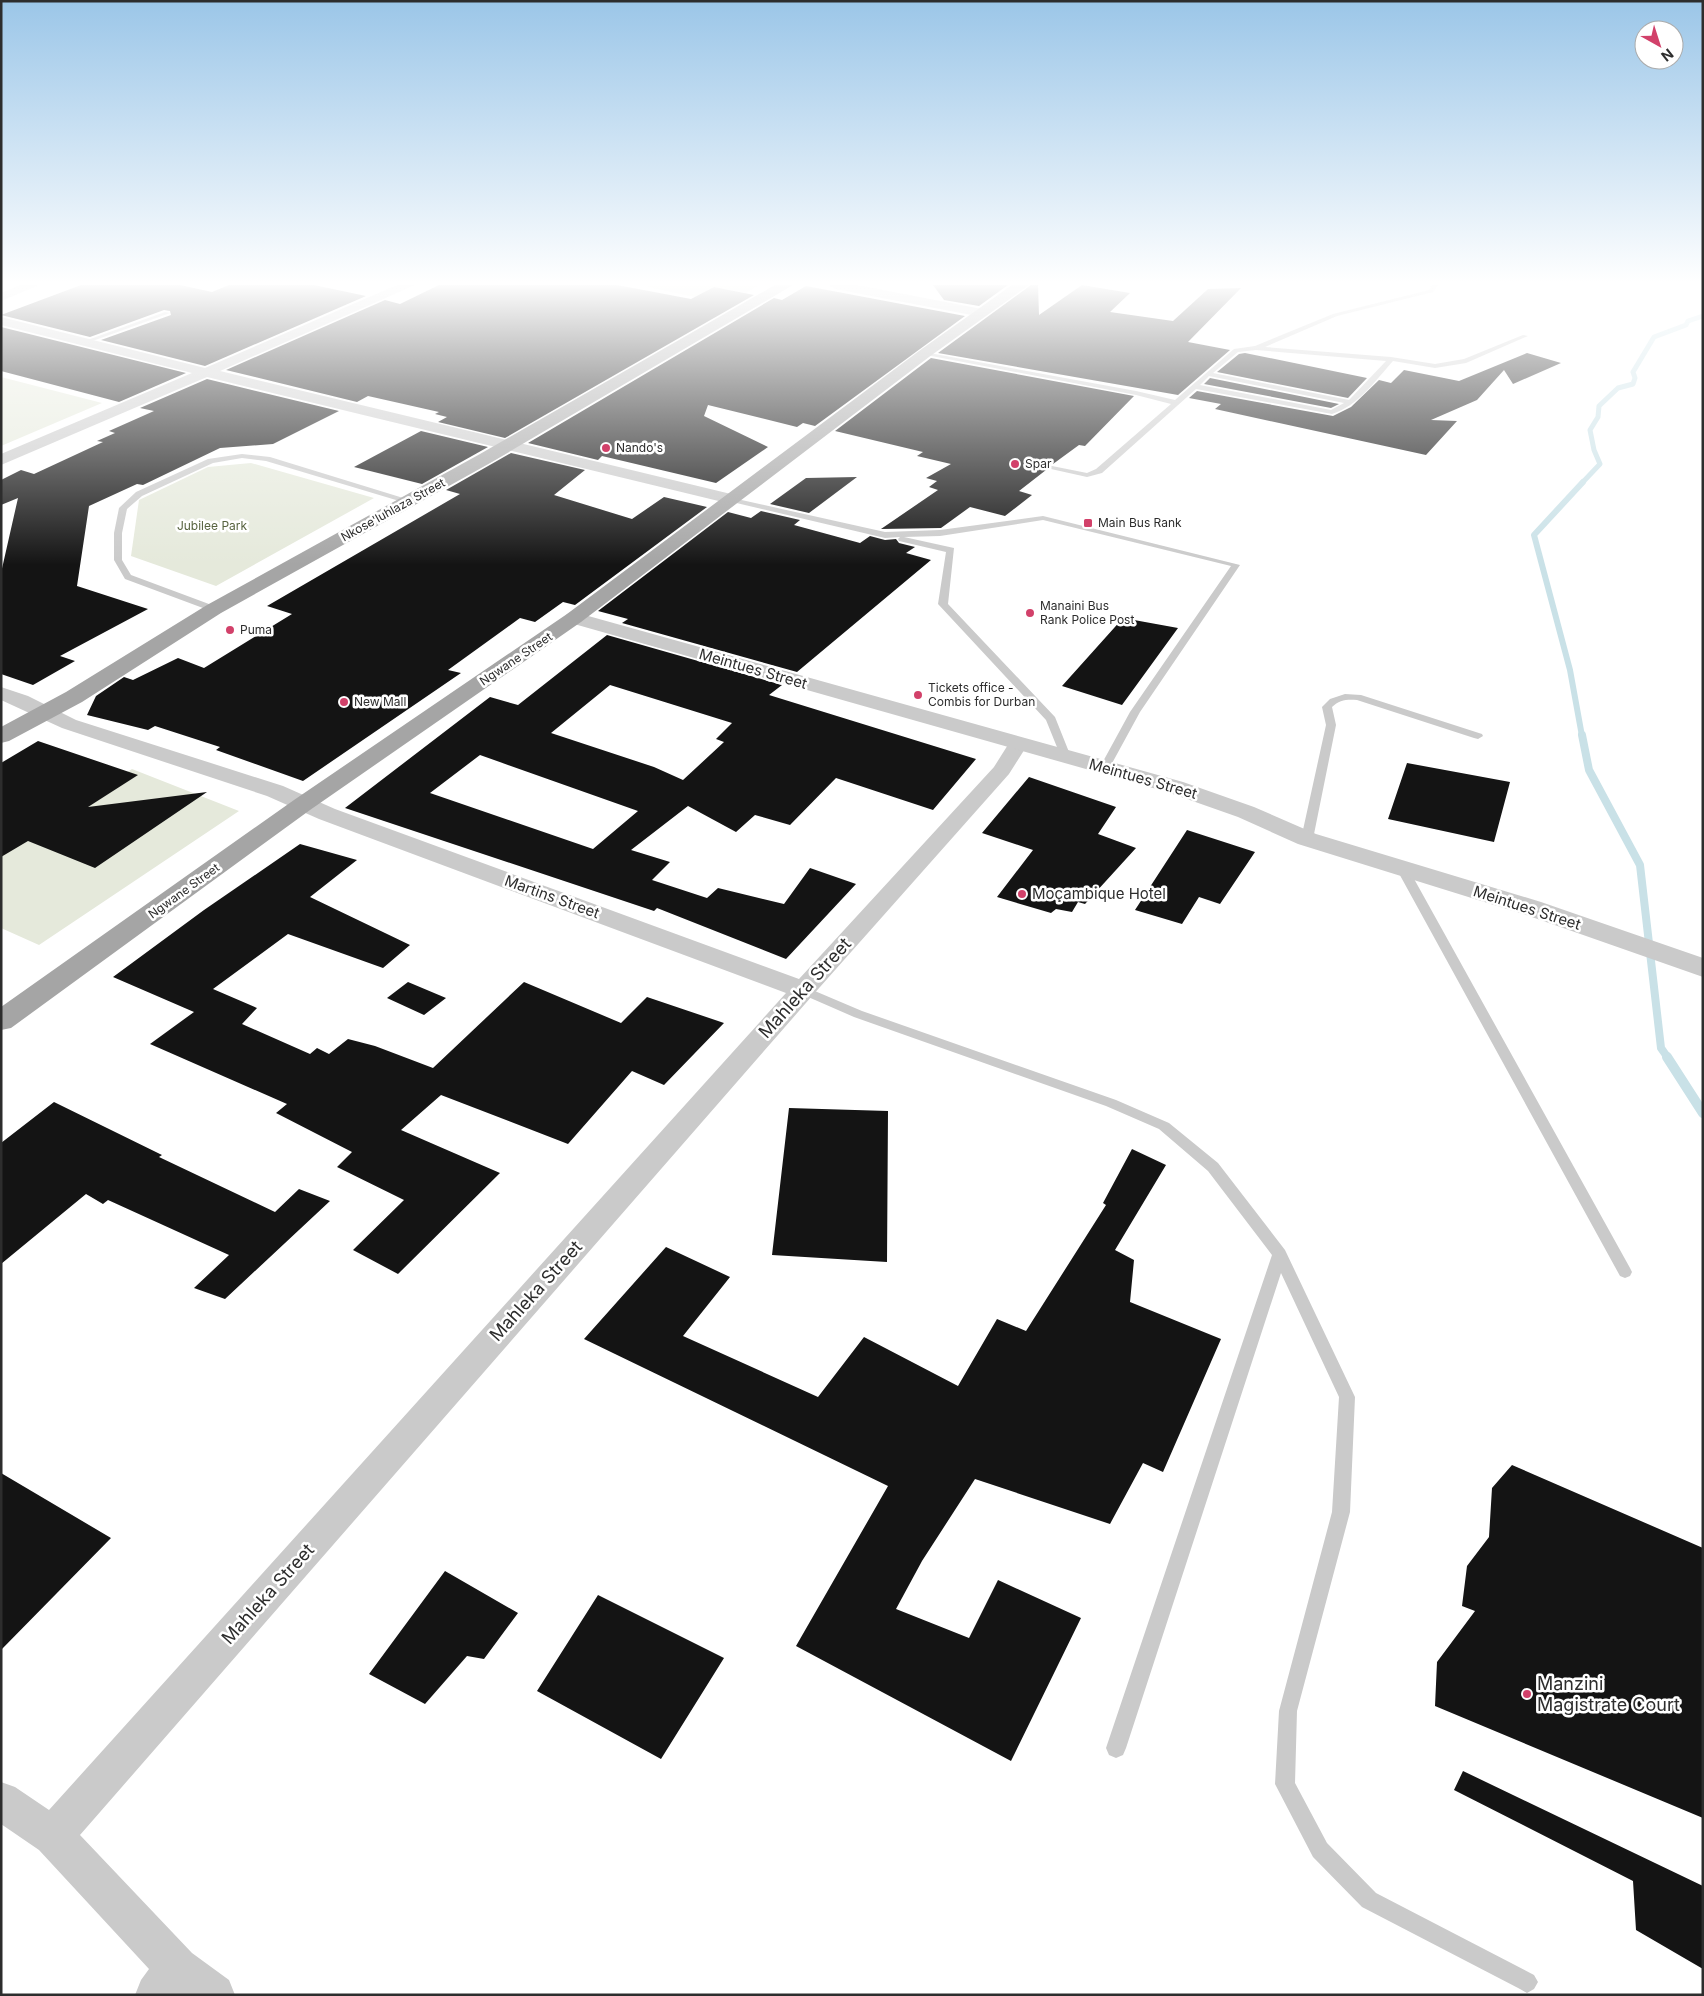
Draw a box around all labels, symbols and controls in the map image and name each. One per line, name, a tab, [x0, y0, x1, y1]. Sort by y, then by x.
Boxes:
north arrow	[1634, 20, 1684, 70]
text: N	[1658, 46, 1677, 65]
place label: Nando's	[616, 440, 663, 455]
marker: Nando's	[600, 442, 612, 454]
place label: Spar	[1025, 456, 1052, 471]
marker: Spar	[1009, 458, 1021, 470]
street label: Nkose'luhlaza Street	[338, 475, 447, 544]
place label: Main Bus Rank	[1098, 515, 1182, 530]
marker: Main Bus Rank	[1082, 517, 1094, 529]
park label: Jubilee Park	[177, 518, 247, 533]
place label: Manaini Bus Rank Police Post	[1040, 598, 1134, 627]
marker: Manaini Bus Rank Police Post	[1024, 607, 1036, 619]
place label: Puma	[240, 622, 272, 637]
marker: Puma	[224, 624, 236, 636]
street label: Ngwane Street	[477, 629, 555, 688]
street label: Meintues Street	[697, 644, 810, 693]
place label: Tickets office - Combis for Durban	[928, 680, 1035, 709]
marker: Tickets office - Combis for Durban	[912, 689, 924, 701]
place label: New Mall	[354, 694, 406, 709]
marker: New Mall	[338, 696, 350, 708]
street label: Meintues Street	[1087, 754, 1200, 803]
street label: Ngwane Street	[145, 860, 222, 921]
street label: Martins Street	[502, 871, 602, 923]
street label: Meintues Street	[1471, 881, 1583, 934]
place label: Moçambique Hotel	[1032, 884, 1166, 903]
marker: Moçambique Hotel	[1016, 888, 1028, 900]
street label: Mahleka Street	[754, 933, 855, 1042]
street label: Mahleka Street	[485, 1236, 586, 1345]
street label: Mahleka Street	[217, 1539, 318, 1648]
place label: Manzini Magistrate Court	[1537, 1673, 1680, 1715]
marker: Manzini Magistrate Court	[1521, 1688, 1533, 1700]

